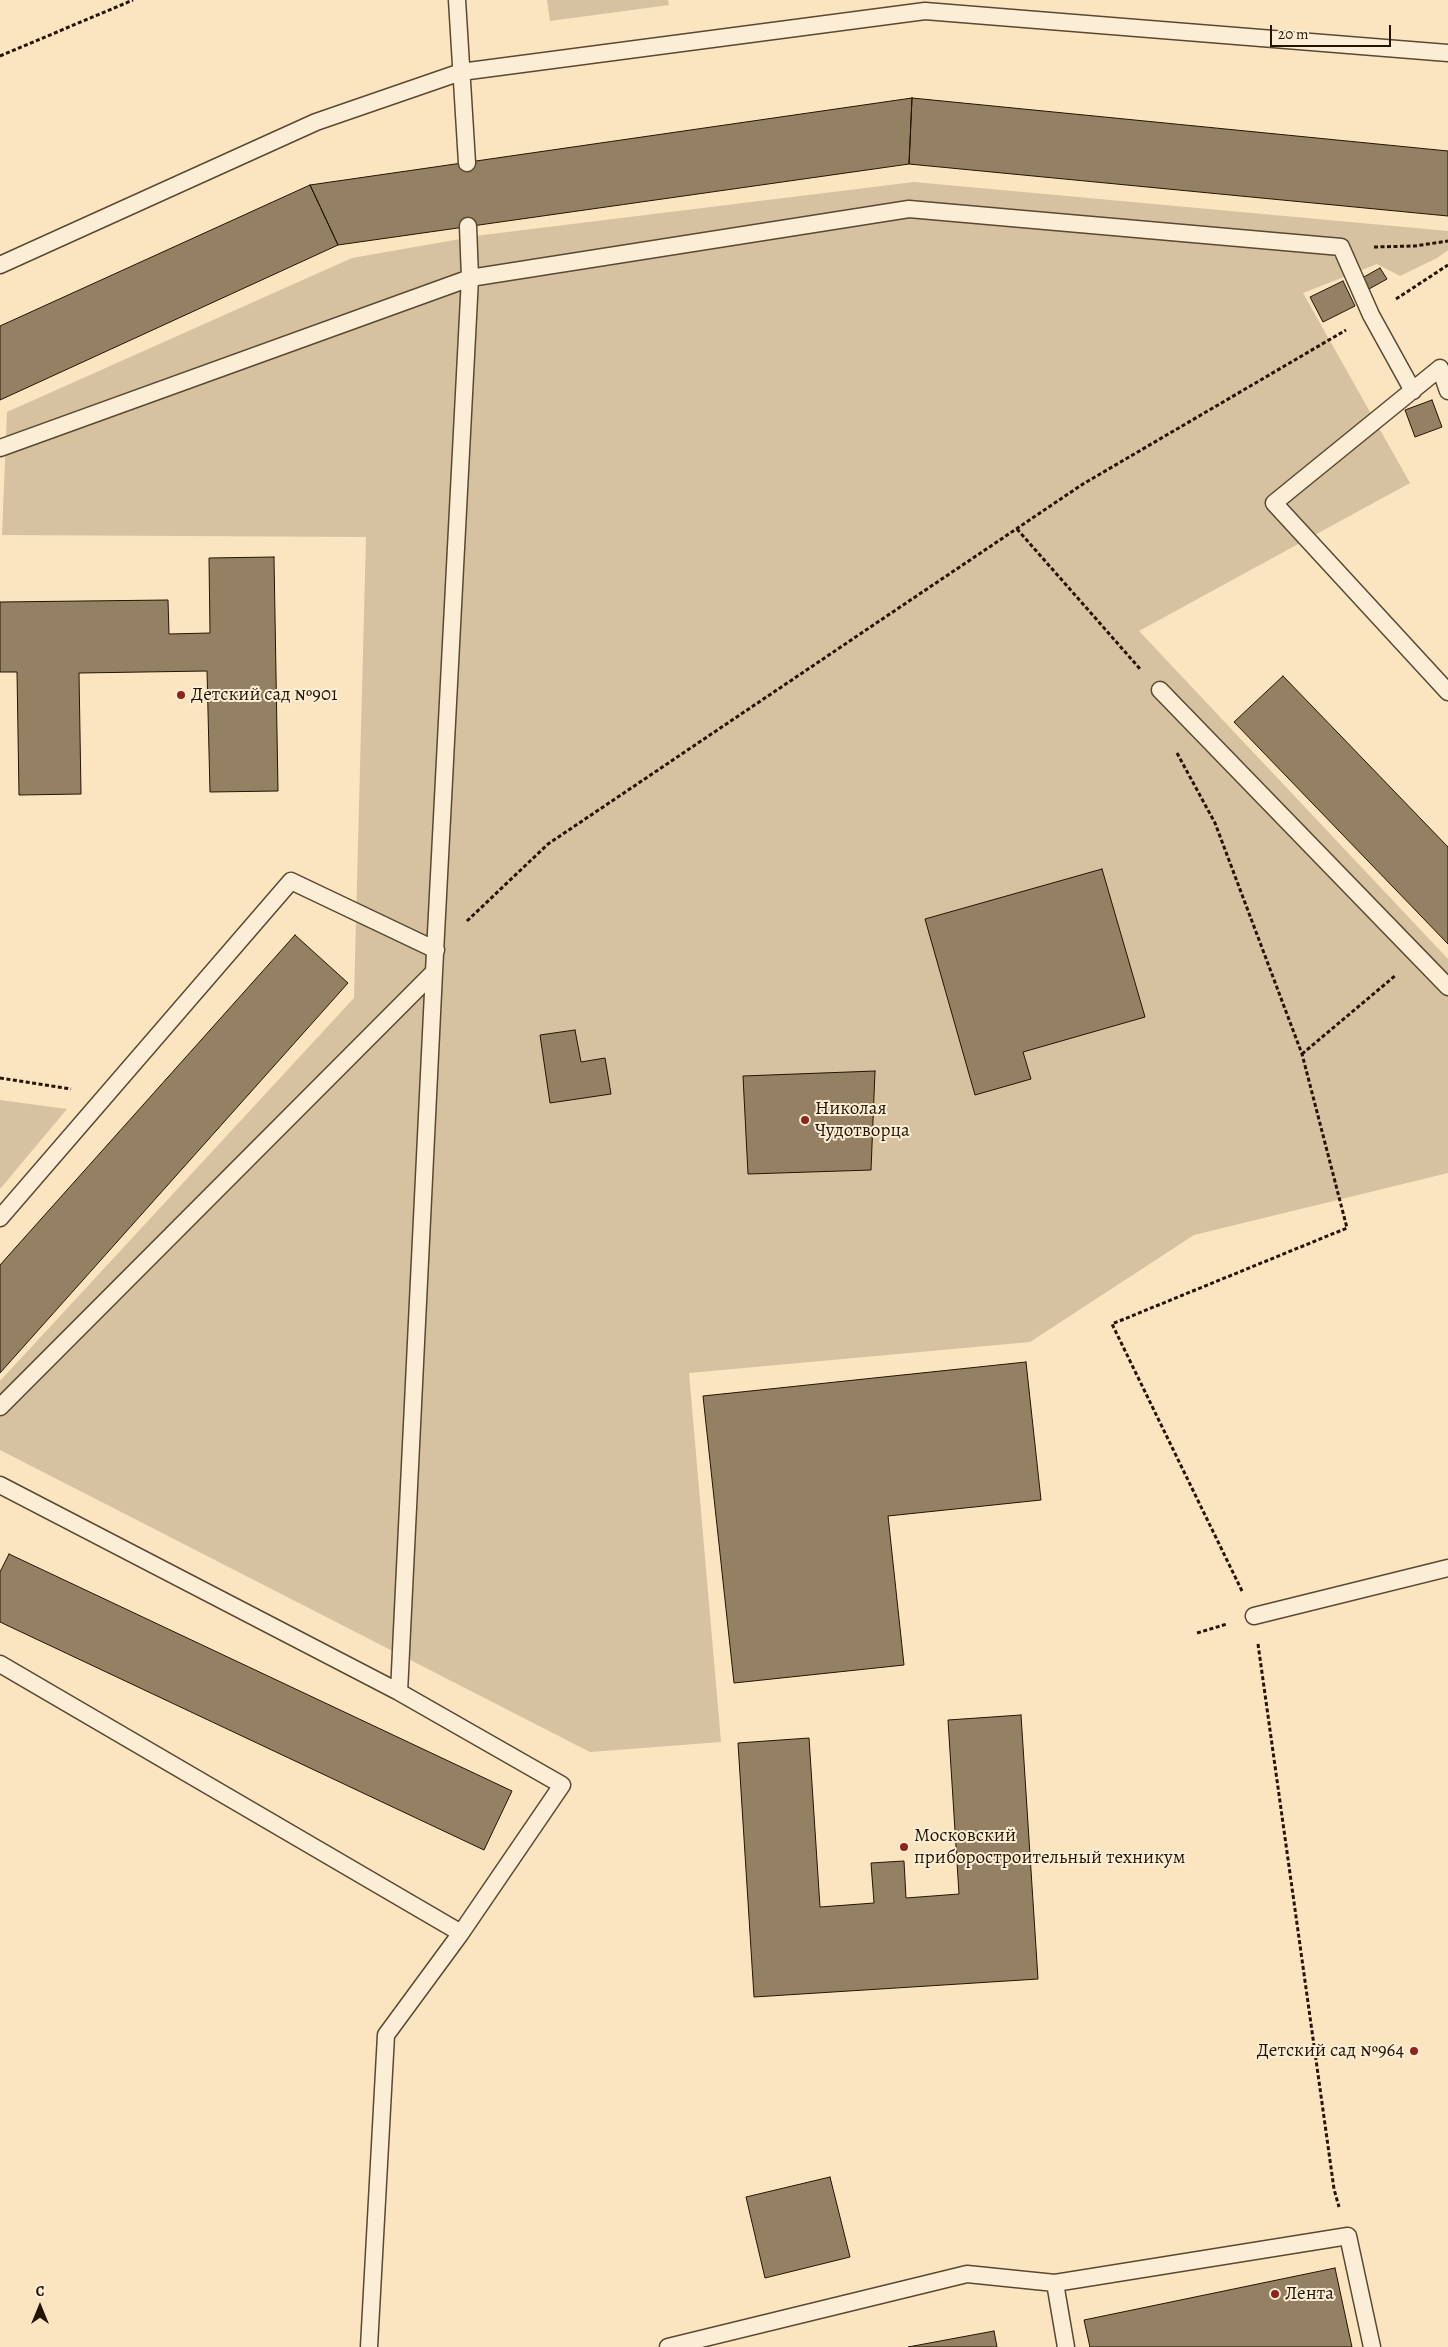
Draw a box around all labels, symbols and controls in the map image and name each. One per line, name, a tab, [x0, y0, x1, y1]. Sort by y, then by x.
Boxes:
scale bar	[1273, 15, 1394, 47]
text: 20 m	[1278, 24, 1309, 44]
place label: Детский сад №901	[191, 684, 338, 706]
marker: Детский сад №901	[175, 689, 187, 701]
place label: Николая Чудотворца	[815, 1098, 910, 1142]
marker: Николая Чудотворца	[799, 1114, 811, 1126]
place label: Московский приборостроительный техникум	[914, 1825, 1185, 1869]
marker: Московский приборостроительный техникум	[898, 1841, 910, 1853]
place label: Детский сад №964	[1257, 2040, 1404, 2062]
marker: Детский сад №964	[1408, 2045, 1420, 2057]
north arrow	[15, 2282, 65, 2332]
text: С	[36, 2282, 44, 2301]
place label: Лента	[1285, 2283, 1334, 2305]
marker: Лента	[1269, 2288, 1281, 2300]

